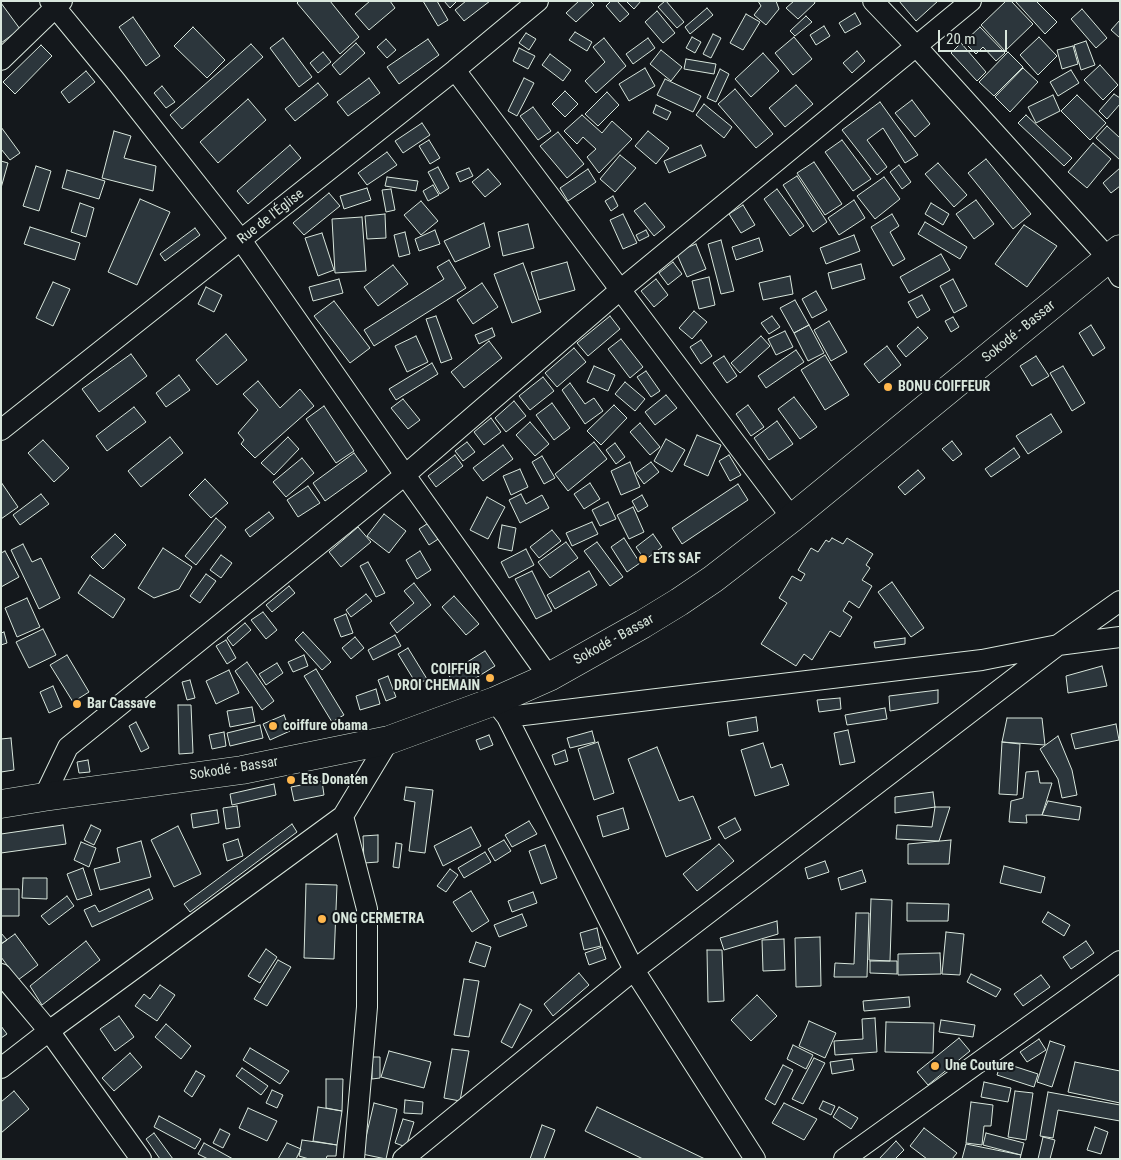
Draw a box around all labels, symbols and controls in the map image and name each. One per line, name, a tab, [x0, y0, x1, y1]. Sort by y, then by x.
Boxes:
scale bar	[941, 20, 1010, 52]
text: 20 m	[946, 30, 976, 48]
street label: Rue de l'Église	[235, 186, 307, 248]
street label: Sokodé - Bassar	[979, 297, 1059, 367]
place label: BONU COIFFEUR	[898, 379, 990, 395]
marker: BONU COIFFEUR	[882, 381, 894, 393]
place label: ETS SAF	[653, 551, 701, 567]
marker: ETS SAF	[637, 553, 649, 565]
street label: Sokodé - Bassar	[571, 611, 657, 669]
place label: COIFFUR DROI CHEMAIN	[394, 662, 480, 694]
marker: COIFFUR DROI CHEMAIN	[484, 672, 496, 684]
place label: Bar Cassave	[87, 696, 156, 712]
marker: Bar Cassave	[71, 698, 83, 710]
place label: coiffure obama	[283, 718, 368, 734]
marker: coiffure obama	[267, 720, 279, 732]
street label: Sokodé - Bassar	[189, 754, 279, 784]
place label: Ets Donaten	[301, 772, 368, 788]
marker: Ets Donaten	[285, 774, 297, 786]
place label: ONG CERMETRA	[332, 911, 424, 927]
marker: ONG CERMETRA	[316, 913, 328, 925]
place label: Une Couture	[945, 1058, 1014, 1074]
marker: Une Couture	[929, 1060, 941, 1072]

